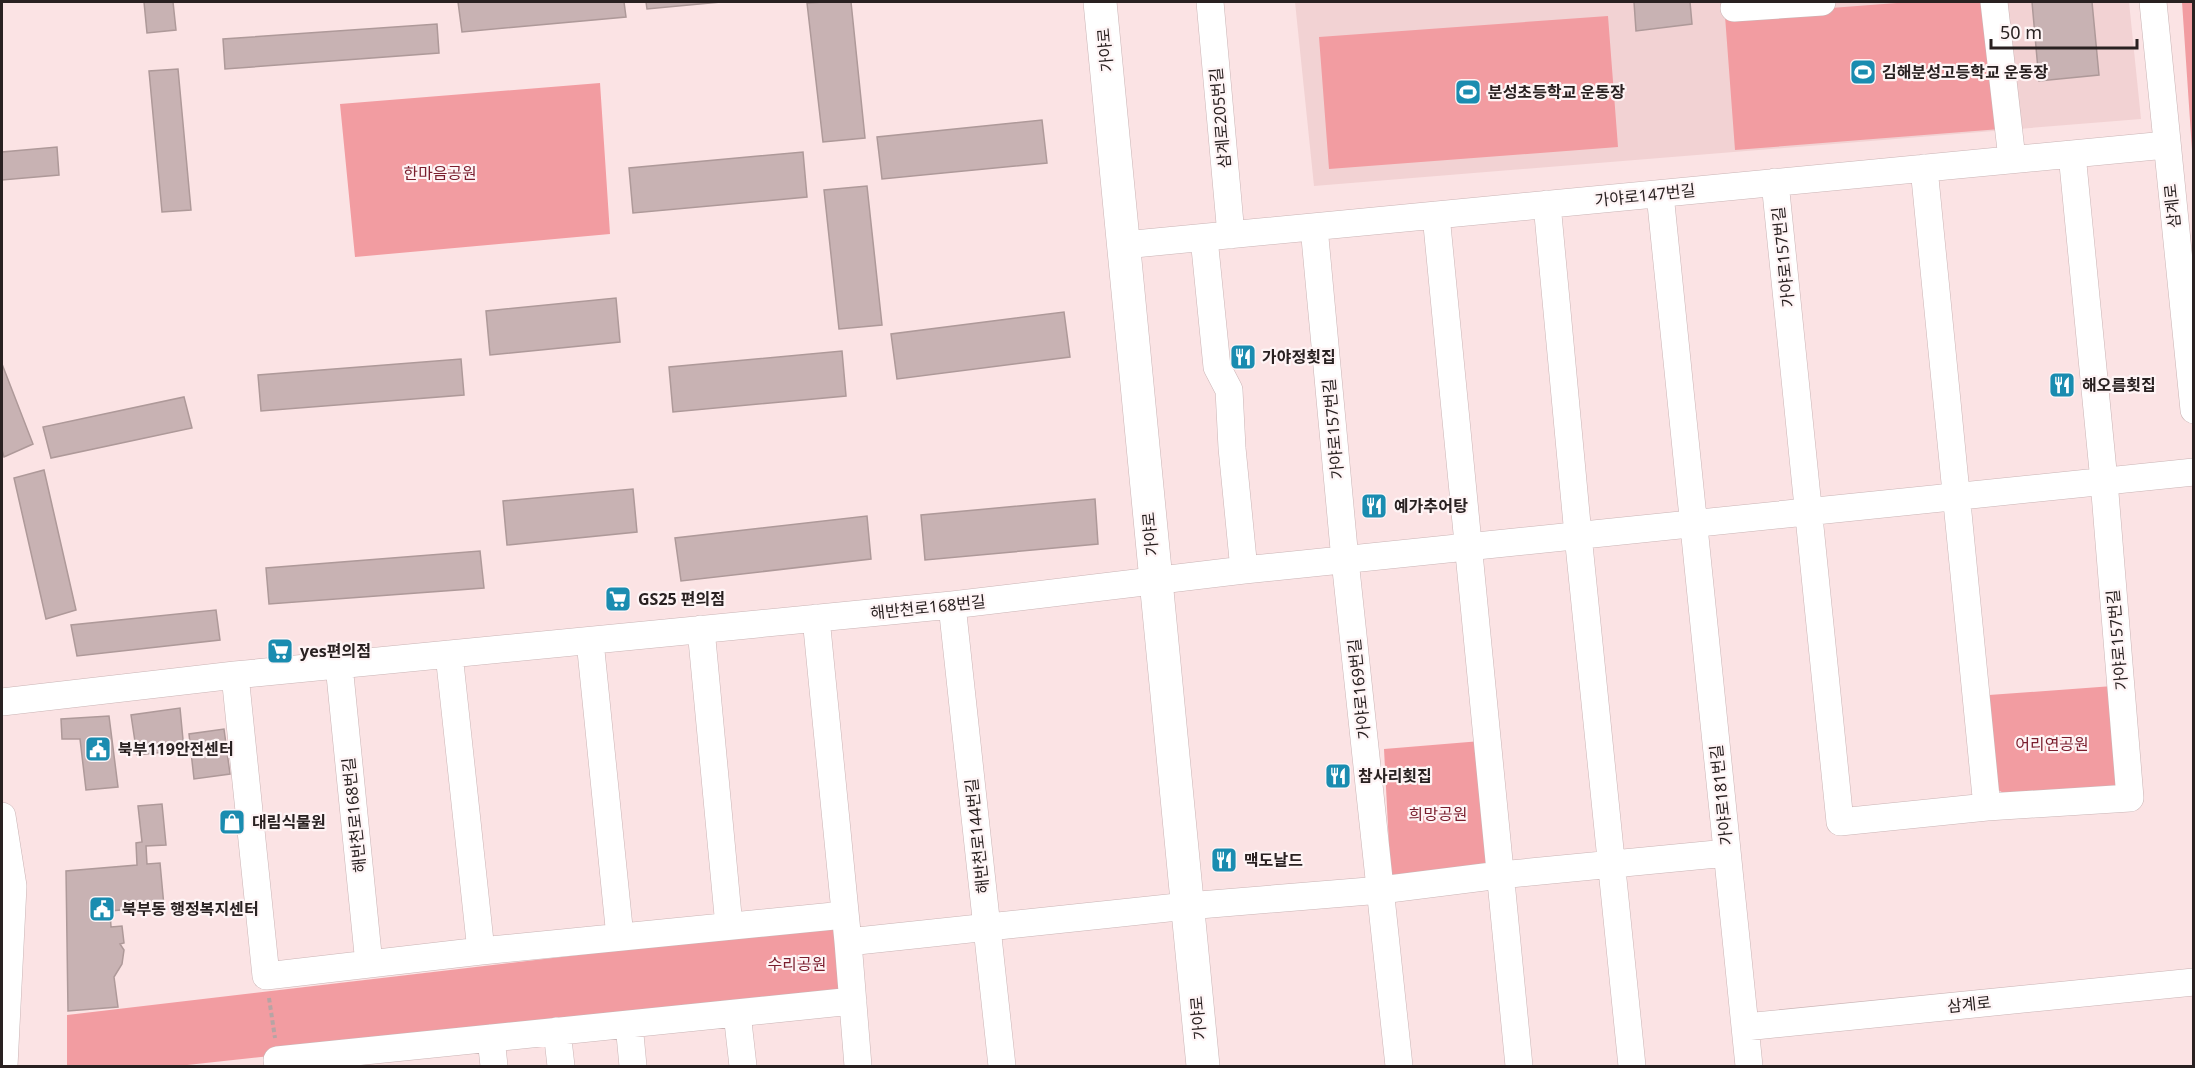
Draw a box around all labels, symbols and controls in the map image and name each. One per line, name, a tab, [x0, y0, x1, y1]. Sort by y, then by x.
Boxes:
scale bar	[1991, 12, 2136, 50]
text: 50 m	[2000, 20, 2042, 44]
street label: 가야로	[1092, 27, 1118, 73]
sports icon: 김해분성고등학교 운동장	[1848, 57, 1878, 87]
place label: 김해분성고등학교 운동장	[1882, 61, 2048, 83]
street label: 삼계로205번길	[1205, 67, 1235, 169]
sports icon: 분성초등학교 운동장	[1453, 77, 1483, 107]
place label: 분성초등학교 운동장	[1488, 81, 1625, 103]
park label: 한마음공원	[403, 162, 477, 184]
street label: 가야로147번길	[1594, 179, 1696, 211]
street label: 삼계로	[2159, 183, 2185, 229]
street label: 가야로157번길	[1767, 206, 1799, 308]
restaurant icon: 가야정횟집	[1228, 342, 1258, 372]
place label: 가야정횟집	[1262, 346, 1336, 368]
restaurant icon: 해오름횟집	[2047, 370, 2077, 400]
place label: 해오름횟집	[2082, 374, 2156, 396]
street label: 가야로157번길	[1318, 378, 1348, 480]
restaurant icon: 예가추어탕	[1359, 491, 1389, 521]
place label: 예가추어탕	[1394, 495, 1468, 517]
street label: 가야로	[1137, 511, 1163, 557]
supermarket icon: GS25 편의점	[603, 584, 633, 614]
place label: GS25 편의점	[638, 588, 725, 610]
street label: 가야로157번길	[2102, 589, 2132, 691]
street label: 해반천로168번길	[869, 590, 987, 624]
supermarket icon: yes편의점	[265, 636, 295, 666]
street label: 가야로169번길	[1343, 638, 1375, 740]
place label: yes편의점	[300, 640, 371, 662]
park label: 어리연공원	[2015, 733, 2089, 755]
public building icon: 북부119안전센터	[83, 734, 113, 764]
place label: 북부119안전센터	[118, 738, 234, 760]
street label: 가야로181번길	[1705, 744, 1737, 846]
street label: 해반천로168번길	[337, 756, 371, 874]
restaurant icon: 참사리횟집	[1323, 761, 1353, 791]
place label: 참사리횟집	[1358, 765, 1432, 787]
street label: 해반천로144번길	[960, 777, 994, 895]
park label: 희망공원	[1409, 803, 1467, 825]
shop icon: 대림식물원	[217, 807, 247, 837]
place label: 대림식물원	[252, 811, 326, 833]
restaurant icon: 맥도날드	[1209, 845, 1239, 875]
place label: 맥도날드	[1244, 849, 1303, 871]
public building icon: 북부동 행정복지센터	[87, 894, 117, 924]
place label: 북부동 행정복지센터	[122, 898, 259, 920]
park label: 수리공원	[768, 953, 826, 975]
street label: 삼계로	[1946, 991, 1992, 1017]
street label: 가야로	[1185, 995, 1211, 1041]

